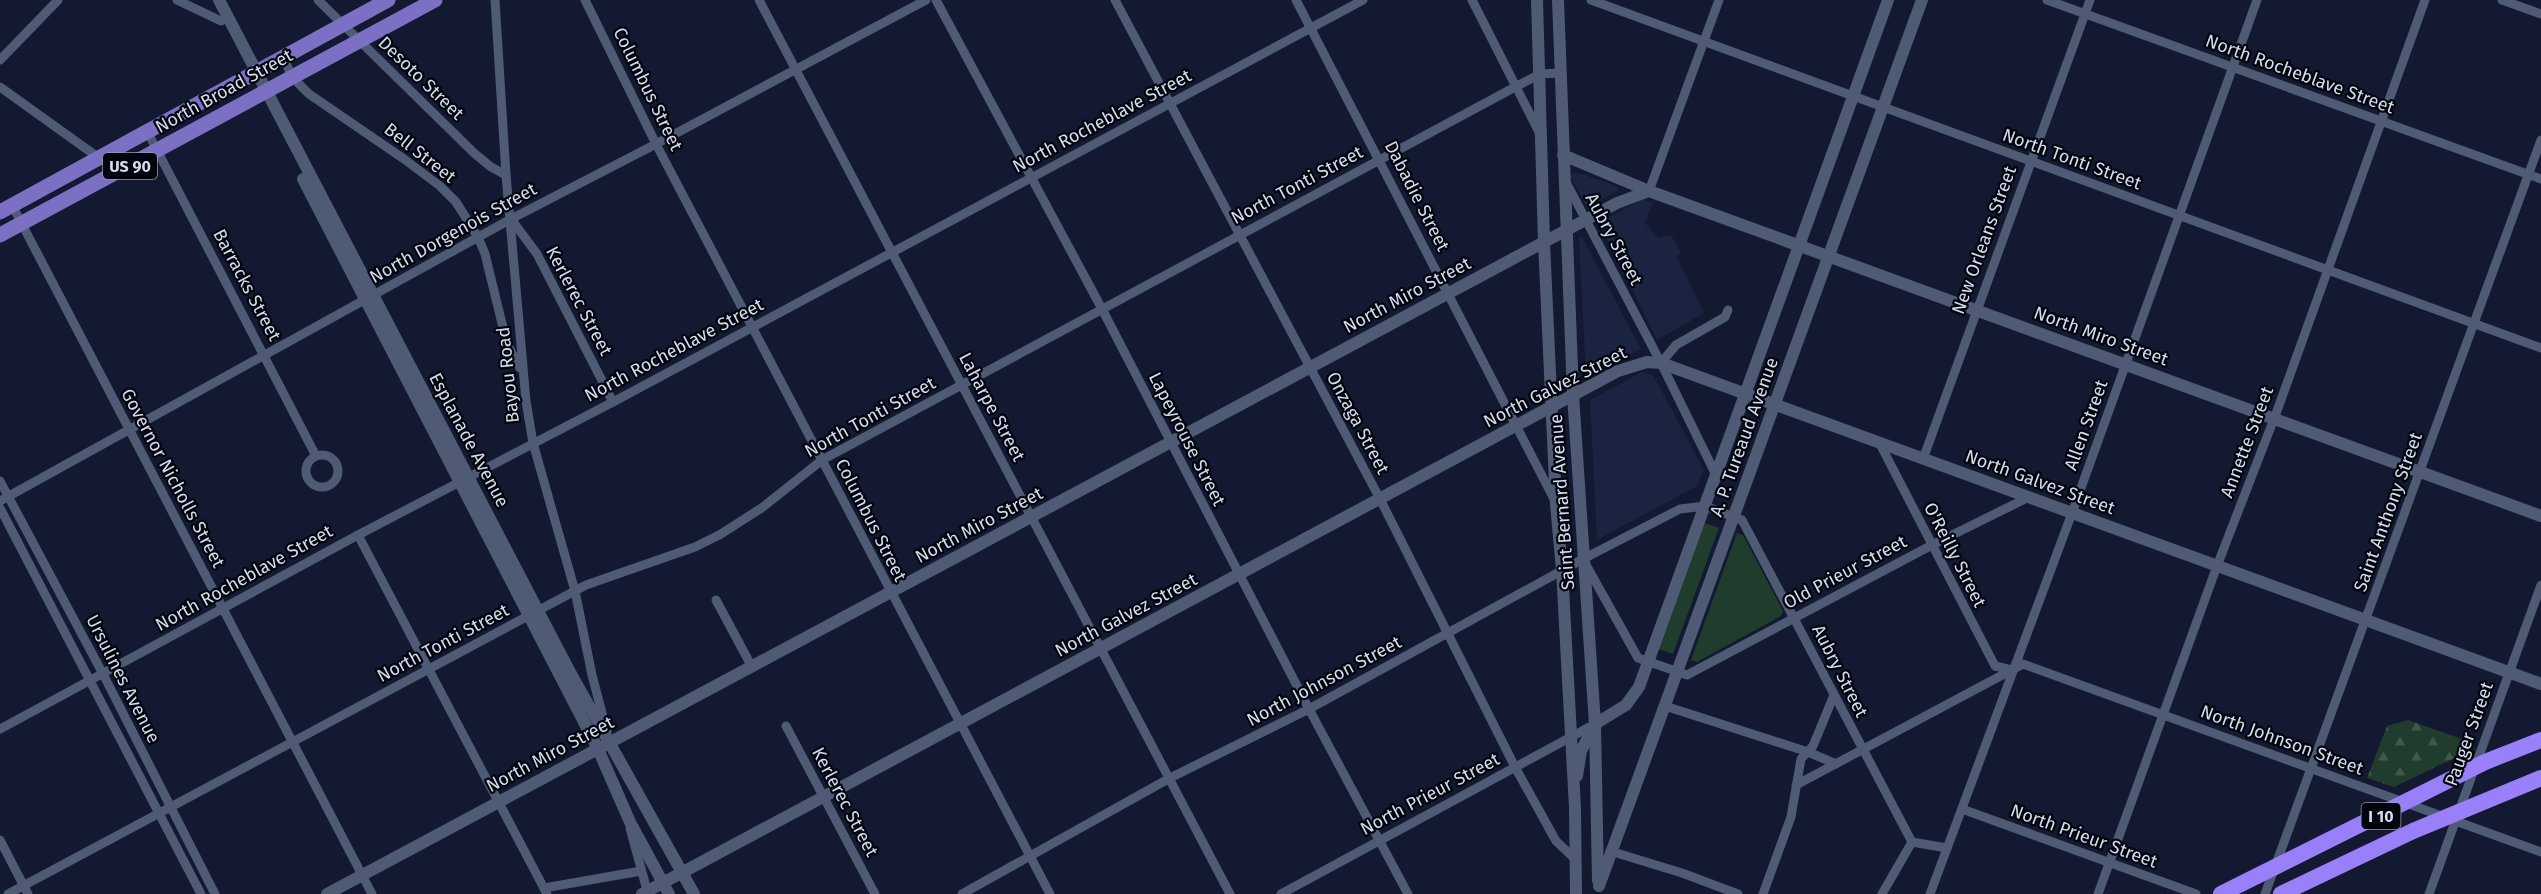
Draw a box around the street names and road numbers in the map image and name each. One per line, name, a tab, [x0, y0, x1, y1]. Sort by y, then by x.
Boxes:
street label: Columbus Street	[609, 24, 688, 155]
street label: North Rocheblave Street	[2203, 30, 2398, 119]
street label: Desoto Street	[374, 32, 469, 125]
street label: North Broad Street	[152, 44, 297, 138]
street label: North Rocheblave Street	[1009, 64, 1196, 177]
street label: Bell Street	[380, 118, 461, 188]
street label: North Tonti Street	[2000, 124, 2145, 194]
street label: Dabadie Street	[1380, 137, 1454, 255]
street label: North Tonti Street	[1227, 141, 1367, 229]
road number: US 90	[103, 153, 157, 179]
street label: New Orleans Street	[1947, 162, 2021, 317]
street label: North Dorgenois Street	[366, 178, 541, 288]
street label: Aubry Street	[1581, 189, 1648, 289]
street label: Barracks Street	[208, 225, 286, 345]
street label: Kerlerec Street	[541, 243, 617, 360]
street label: North Miro Street	[1340, 252, 1475, 338]
street label: North Rocheblave Street	[581, 293, 768, 406]
street label: North Miro Street	[2031, 302, 2172, 371]
street label: Bayou Road	[492, 326, 524, 424]
street label: North Galvez Street	[1480, 341, 1631, 433]
street label: Laharpe Street	[954, 349, 1030, 466]
street label: A. P. Tureaud Avenue	[1705, 355, 1783, 519]
street label: Lapeyrouse Street	[1144, 368, 1230, 510]
street label: Onzaga Street	[1322, 368, 1394, 478]
street label: Esplanade Avenue	[424, 369, 514, 511]
street label: North Tonti Street	[801, 372, 940, 462]
street label: Allen Street	[2059, 376, 2113, 473]
street label: Annette Street	[2216, 383, 2278, 501]
street label: Governor Nicholls Street	[116, 385, 230, 572]
street label: Saint Bernard Avenue	[1545, 413, 1579, 591]
street label: Saint Anthony Street	[2349, 429, 2427, 595]
street label: North Galvez Street	[1962, 445, 2118, 519]
street label: Columbus Street	[831, 455, 912, 585]
street label: North Miro Street	[912, 482, 1047, 568]
street label: O'Reilly Street	[1919, 499, 1991, 612]
street label: North Rocheblave Street	[152, 520, 337, 636]
street label: Old Prieur Street	[1780, 530, 1911, 614]
street label: North Galvez Street	[1051, 568, 1201, 662]
street label: North Tonti Street	[373, 599, 513, 687]
street label: Ursulines Avenue	[81, 611, 165, 747]
street label: Aubry Street	[1807, 621, 1873, 721]
street label: North Johnson Street	[1243, 631, 1405, 731]
street label: Pauger Street	[2440, 678, 2498, 789]
street label: North Johnson Street	[2198, 700, 2367, 780]
street label: North Miro Street	[483, 711, 618, 797]
street label: Kerlerec Street	[807, 744, 883, 861]
street label: North Prieur Street	[1357, 748, 1504, 840]
street label: North Prieur Street	[2008, 799, 2161, 873]
road number: I 10	[2362, 803, 2400, 829]

